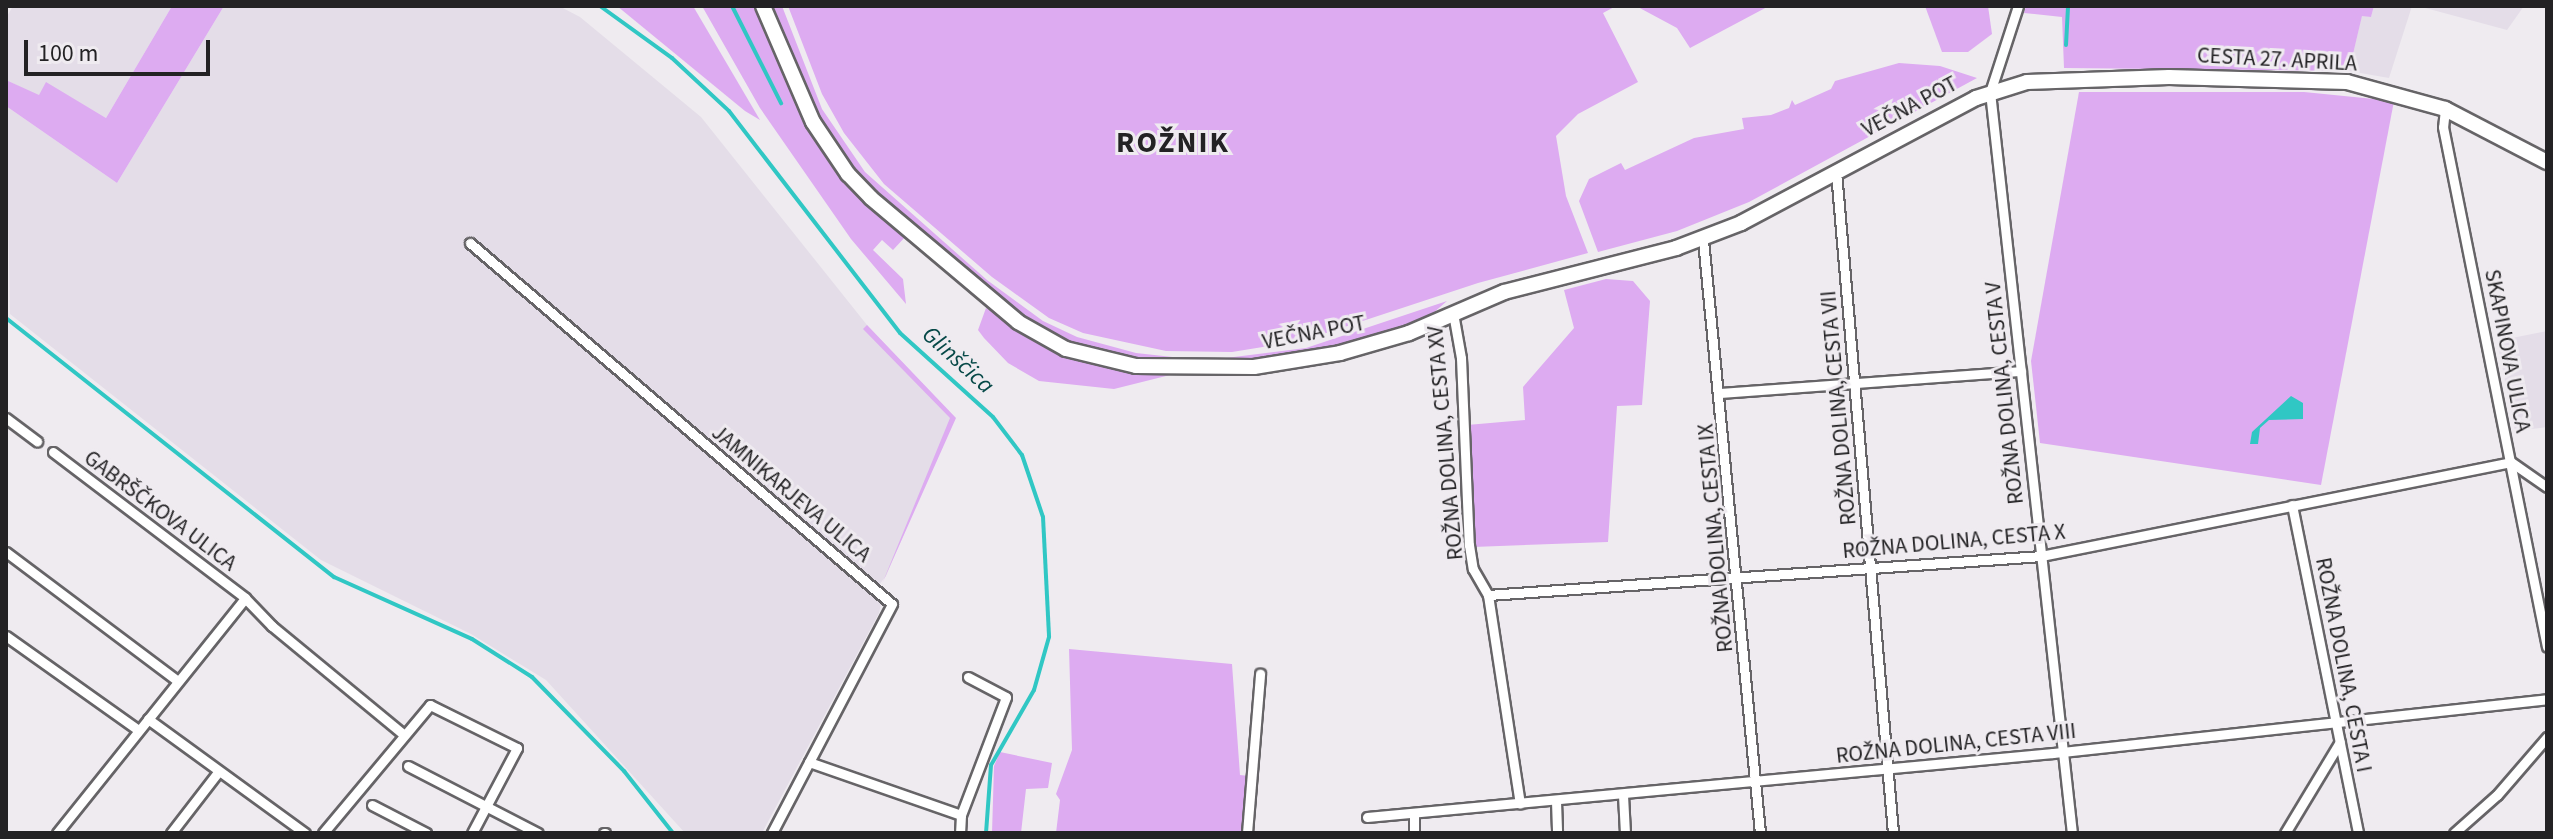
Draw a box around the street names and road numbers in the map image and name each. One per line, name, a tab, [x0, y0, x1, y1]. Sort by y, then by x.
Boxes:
street label: CESTA 27. APRILA	[2196, 43, 2358, 77]
street label: VEČNA POT	[1858, 71, 1962, 143]
street label: SKAPINOVA ULICA	[2478, 267, 2536, 435]
street label: ROŽNA DOLINA, CESTA V	[1980, 280, 2030, 506]
street label: ROŽNA DOLINA, CESTA VII	[1816, 290, 1862, 526]
street label: VEČNA POT	[1260, 310, 1368, 356]
street label: ROŽNA DOLINA, CESTA XV	[1423, 325, 1469, 561]
street label: JAMNIKARJEVA ULICA	[706, 420, 876, 568]
street label: ROŽNA DOLINA, CESTA IX	[1693, 422, 1739, 654]
street label: GABRŠČKOVA ULICA	[79, 445, 241, 577]
street label: ROŽNA DOLINA, CESTA X	[1841, 519, 2067, 565]
street label: ROŽNA DOLINA, CESTA I	[2309, 555, 2377, 775]
street label: ROŽNA DOLINA, CESTA VIII	[1835, 718, 2077, 770]

